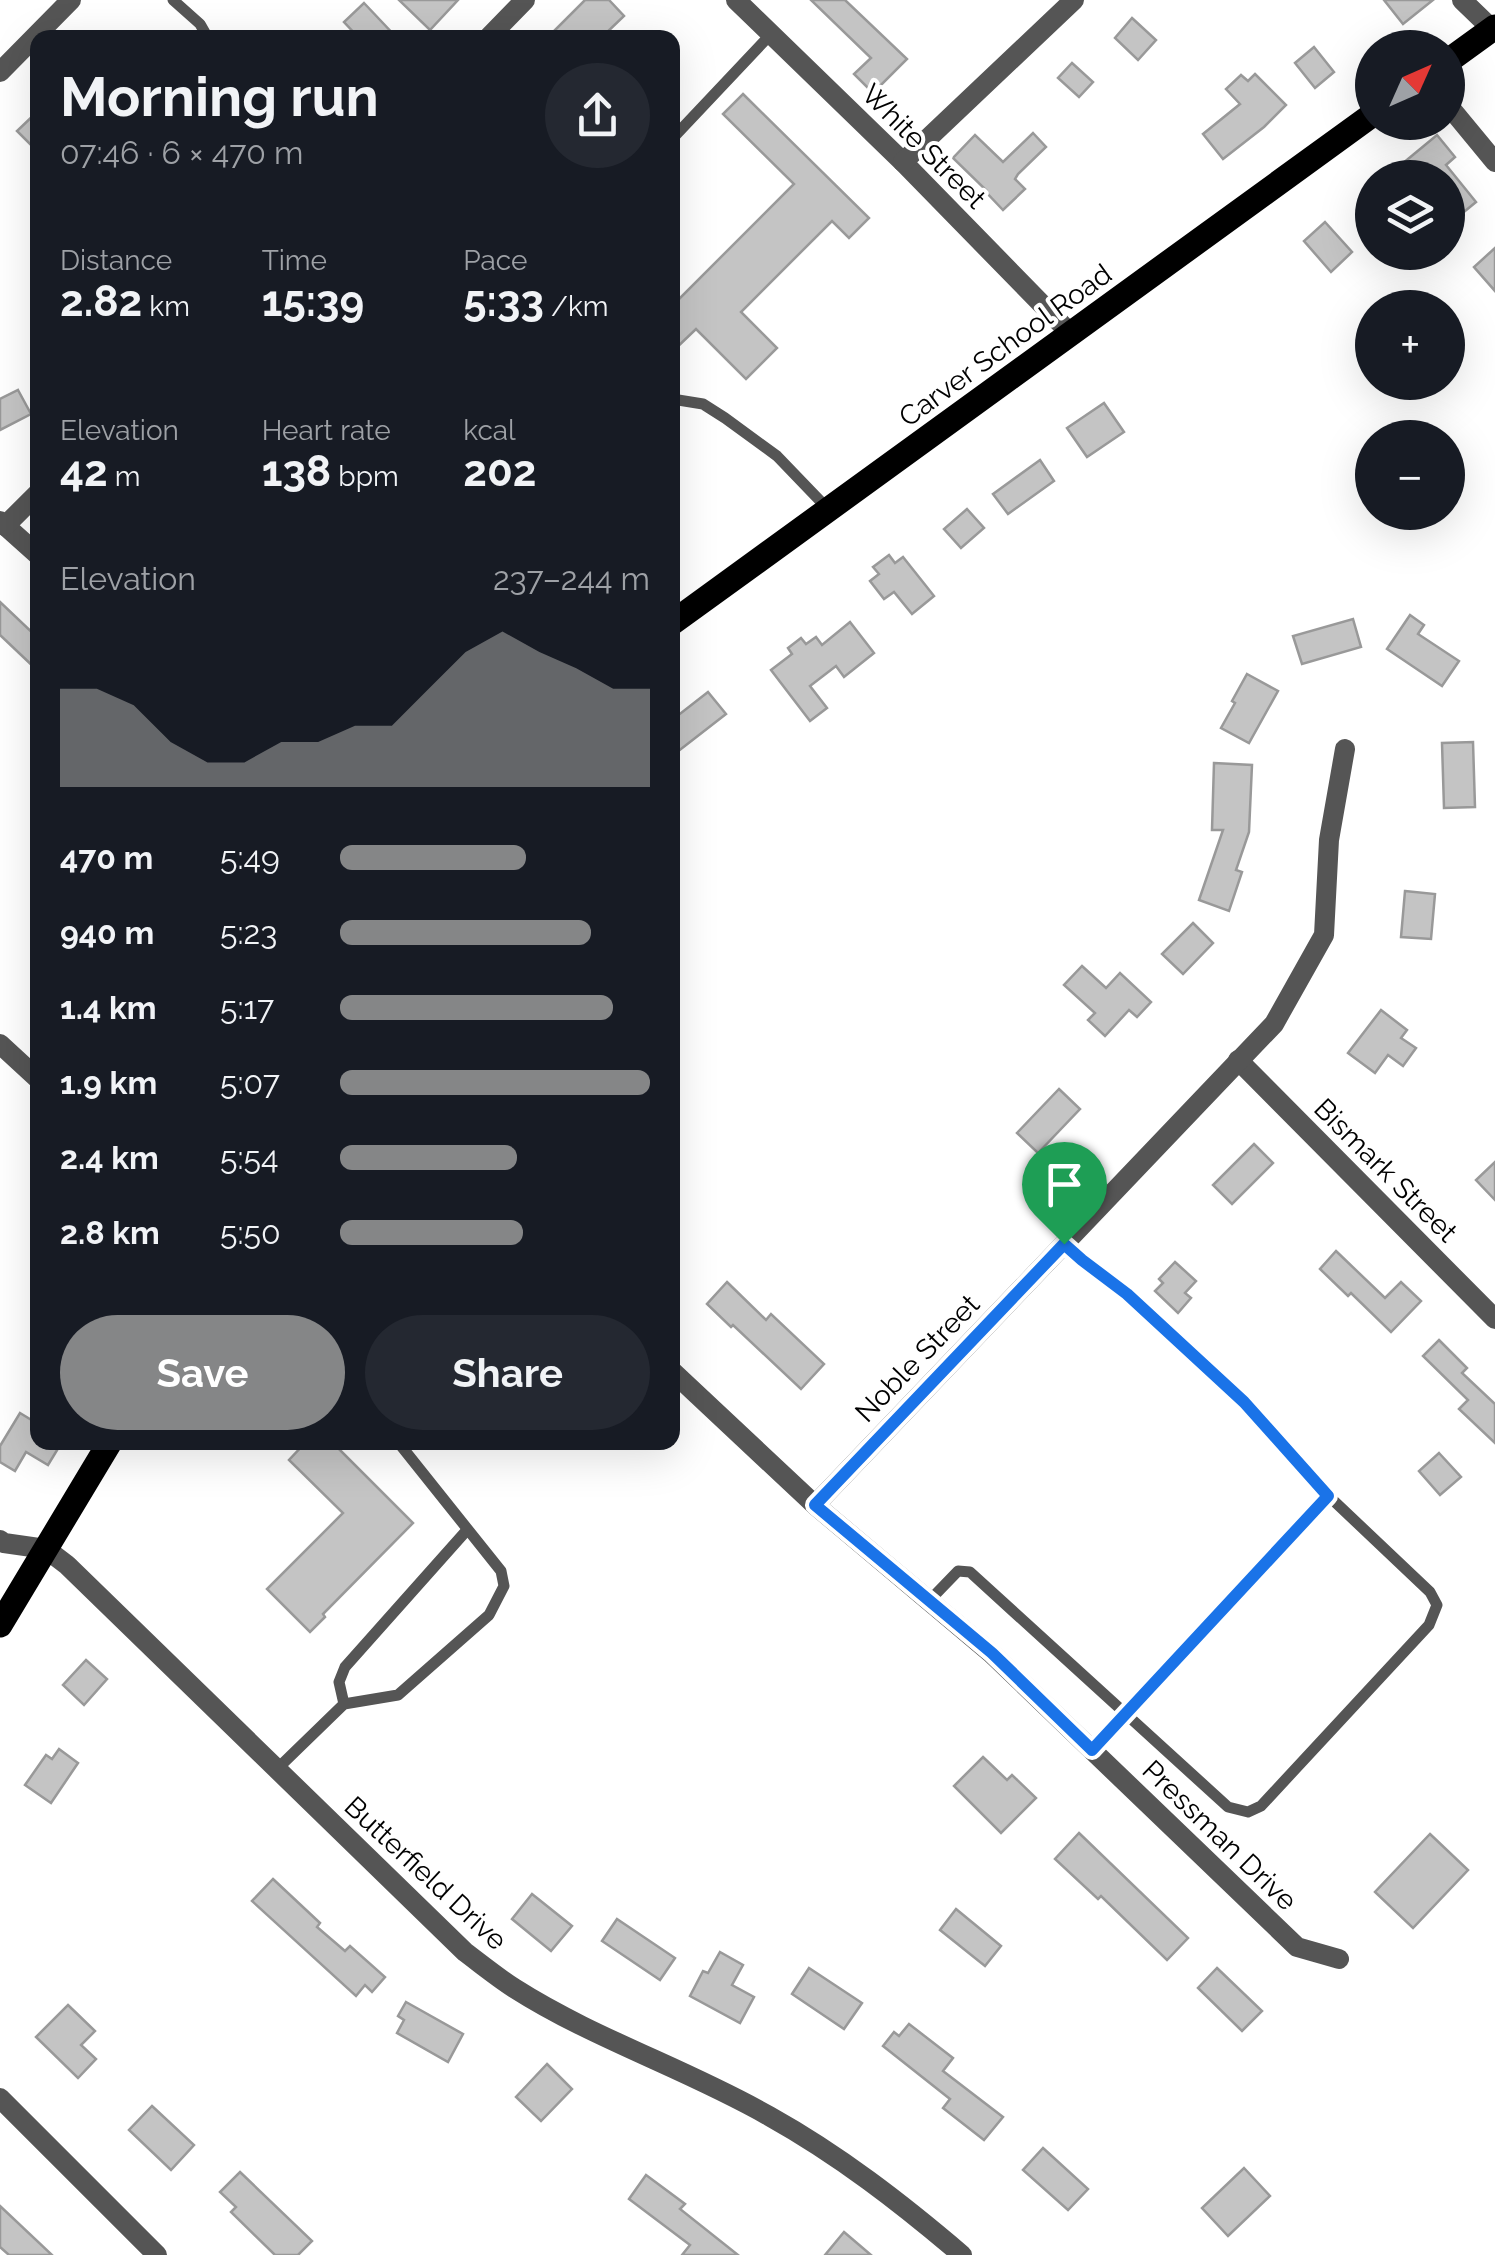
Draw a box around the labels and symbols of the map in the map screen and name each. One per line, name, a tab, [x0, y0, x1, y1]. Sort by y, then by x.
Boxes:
north arrow	[1355, 30, 1465, 140]
street label: White Street	[855, 77, 993, 216]
street label: Carver School Road	[893, 257, 1118, 434]
street label: Bismark Street	[1307, 1092, 1464, 1249]
pin	[1022, 1142, 1107, 1245]
street label: Noble Street	[848, 1287, 987, 1429]
street label: Pressman Drive	[1136, 1753, 1304, 1917]
street label: Butterfield Drive	[338, 1790, 514, 1957]

